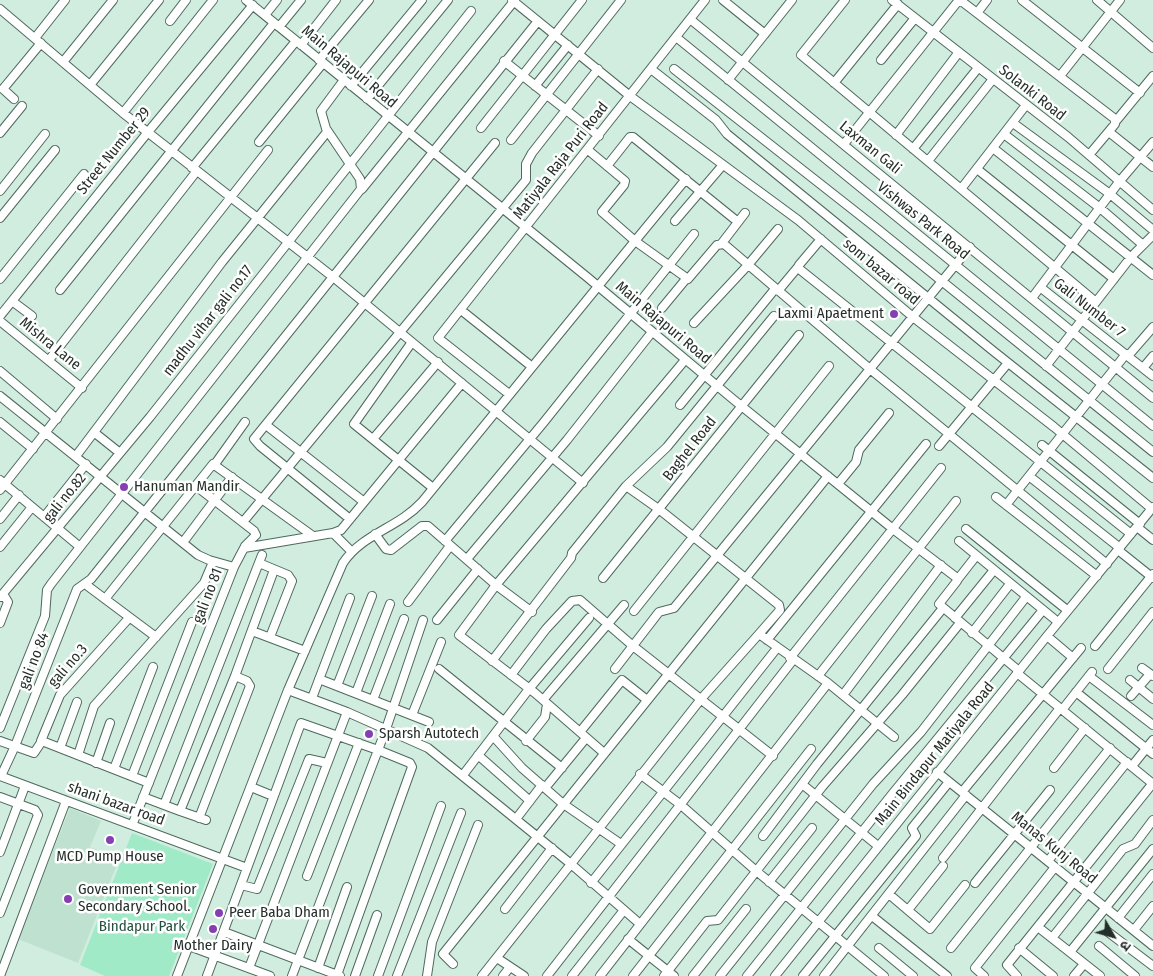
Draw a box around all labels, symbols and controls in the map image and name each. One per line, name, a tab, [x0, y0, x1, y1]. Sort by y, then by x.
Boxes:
street label: Main Rajapuri Road	[298, 22, 400, 112]
street label: Solanki Road	[995, 61, 1069, 125]
street label: Matiyala Raja Puri Road	[510, 99, 612, 223]
street label: Street Number 29	[73, 104, 155, 198]
street label: Laxman Gali	[835, 118, 905, 178]
street label: Vishwas Park Road	[873, 178, 973, 264]
street label: som bazar road	[839, 235, 923, 309]
street label: madhu vihar gali no.17	[159, 262, 257, 380]
street label: Gali Number 7	[1050, 275, 1128, 341]
street label: Main Rajapuri Road	[612, 278, 714, 368]
place label: Laxmi Apaetment	[778, 305, 884, 323]
marker: Laxmi Apaetment	[888, 308, 900, 320]
street label: Mishra Lane	[16, 314, 84, 374]
street label: Baghel Road	[659, 413, 721, 485]
street label: gali no.82	[40, 470, 90, 526]
place label: Hanuman Mandir	[134, 478, 239, 496]
marker: Hanuman Mandir	[118, 481, 130, 493]
street label: gali no 81	[189, 566, 227, 626]
street label: gali no 84	[15, 630, 53, 692]
street label: gali no.3	[44, 641, 92, 691]
street label: Main Bindapur Matiyala Road	[872, 679, 998, 829]
place label: Sparsh Autotech	[379, 725, 479, 743]
marker: Sparsh Autotech	[363, 728, 375, 740]
street label: shani bazar road	[65, 778, 167, 830]
street label: Manas Kunj Road	[1008, 808, 1100, 888]
marker: MCD Pump House	[104, 834, 116, 846]
place label: MCD Pump House	[56, 848, 164, 866]
place label: Government Senior Secondary School.	[78, 881, 197, 916]
marker: Government Senior Secondary School.	[62, 893, 74, 905]
place label: Peer Baba Dham	[229, 904, 330, 922]
marker: Peer Baba Dham	[213, 907, 225, 919]
north arrow	[1088, 911, 1138, 961]
park label: Bindapur Park	[99, 918, 185, 936]
marker: Mother Dairy	[207, 923, 219, 935]
place label: Mother Dairy	[173, 937, 253, 955]
text: उ	[1116, 937, 1134, 954]

